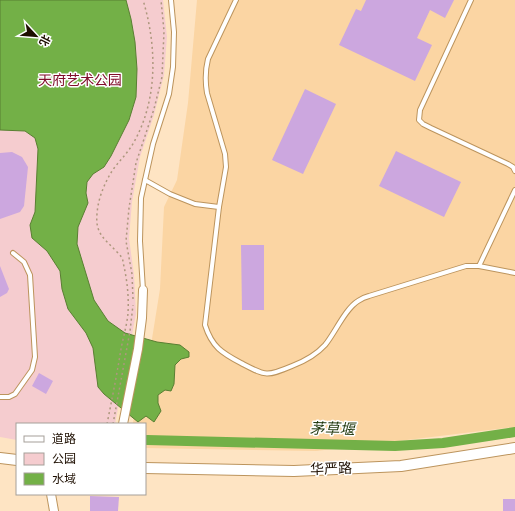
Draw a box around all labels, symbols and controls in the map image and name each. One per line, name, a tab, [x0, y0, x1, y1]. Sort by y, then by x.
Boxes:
north arrow	[16, 16, 56, 56]
text: 北	[36, 32, 53, 48]
park label: 天府艺术公园	[38, 72, 122, 89]
water label: 茅草堰	[309, 420, 358, 438]
legend	[16, 423, 146, 495]
text: 道路	[52, 432, 76, 446]
text: 公园	[52, 452, 76, 466]
street label: 华严路	[310, 460, 352, 478]
text: 水域	[52, 472, 76, 486]

